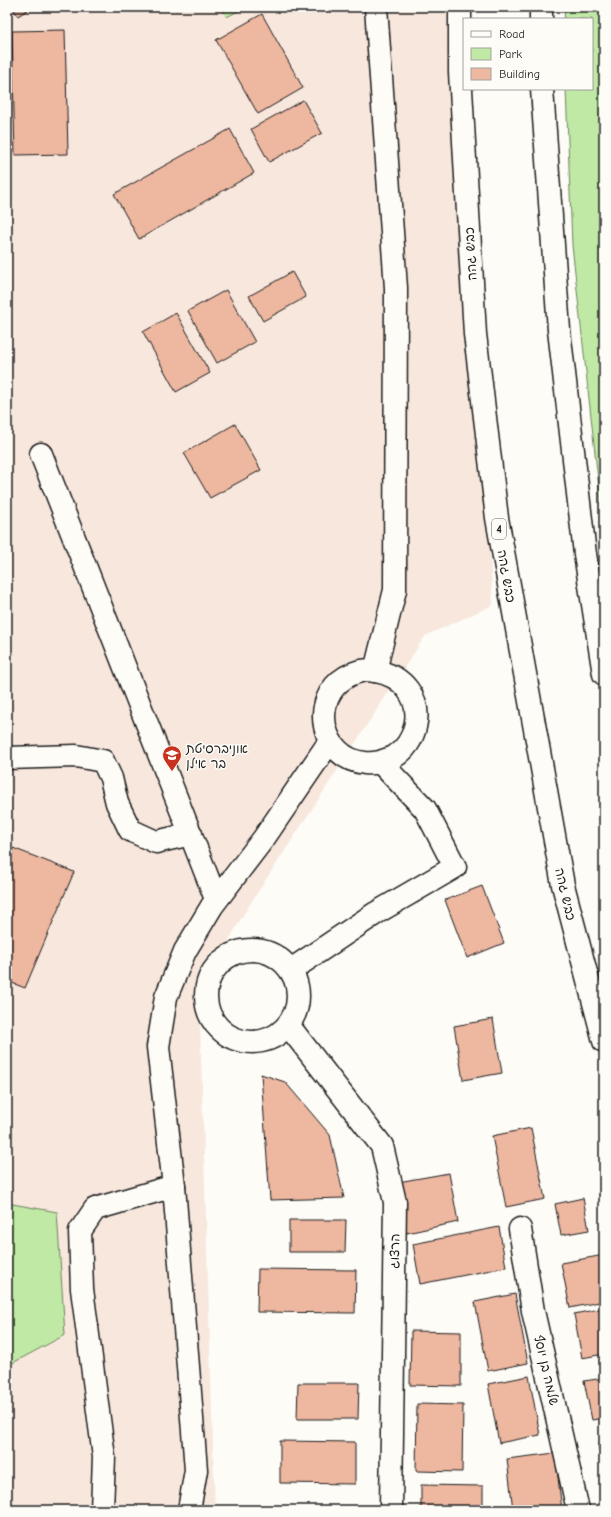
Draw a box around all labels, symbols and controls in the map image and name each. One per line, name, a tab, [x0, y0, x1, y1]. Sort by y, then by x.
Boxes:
legend	[463, 18, 593, 90]
text: Road	[499, 27, 525, 41]
text: Park	[499, 47, 522, 61]
text: Building	[499, 67, 540, 81]
street label: כביש גהה	[462, 227, 479, 281]
road number: 4	[492, 519, 506, 539]
street label: כביש גהה	[494, 548, 519, 604]
place label: אוניברסיטת בר אילן	[185, 741, 248, 771]
school or university icon: אוניברסיטת בר אילן	[161, 744, 183, 772]
street label: כביש גהה	[552, 866, 579, 922]
street label: הרצוג	[387, 1233, 402, 1269]
street label: שלמה בן יוסף	[531, 1334, 562, 1407]

